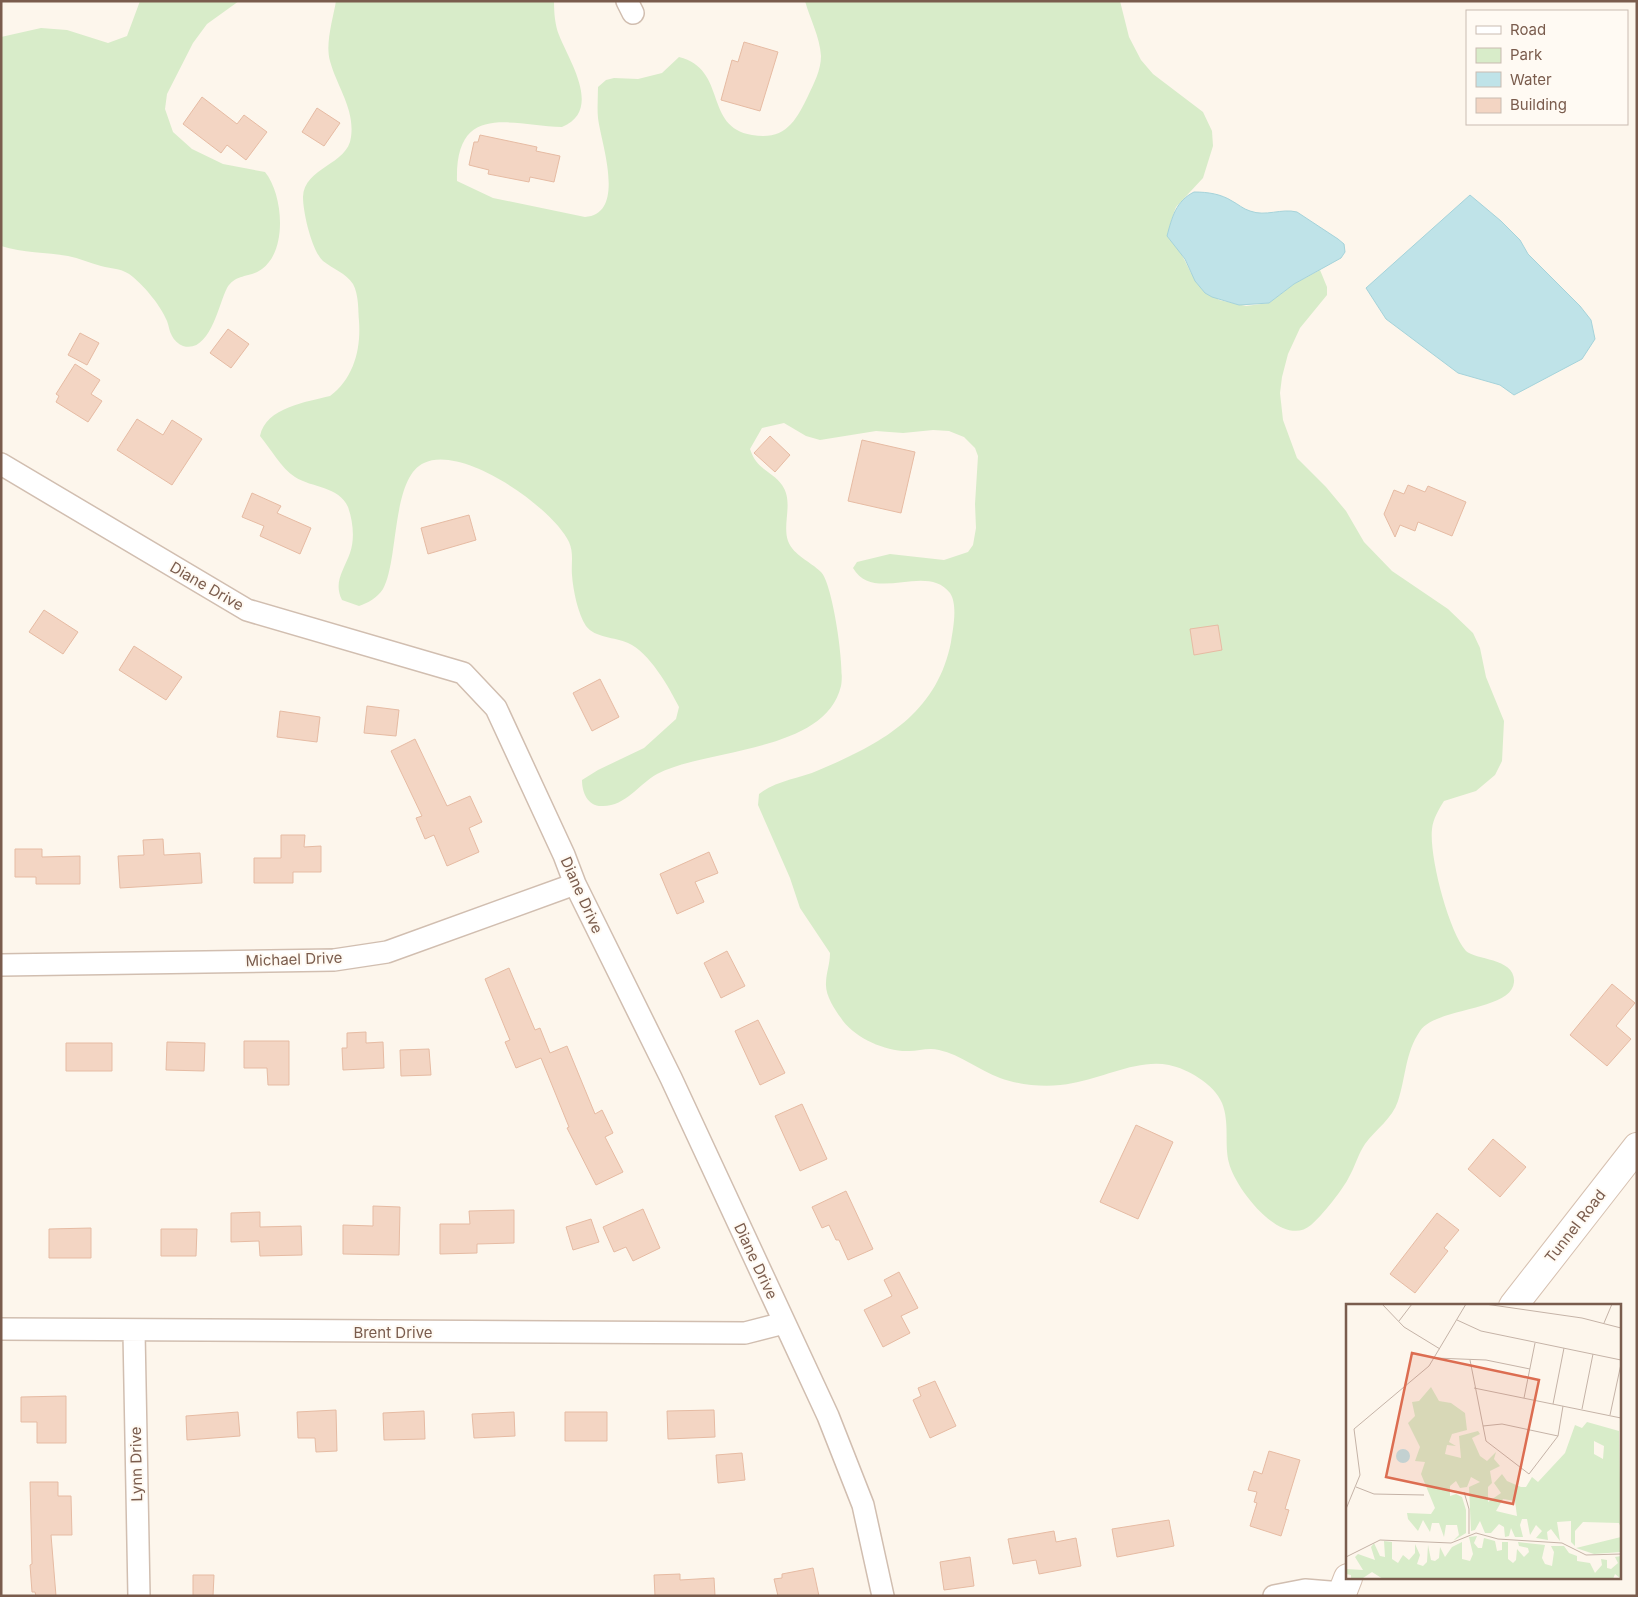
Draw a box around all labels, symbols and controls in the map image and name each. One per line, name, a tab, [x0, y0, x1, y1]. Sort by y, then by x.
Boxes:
legend	[1466, 10, 1628, 125]
text: Road	[1510, 20, 1546, 39]
text: Park	[1510, 45, 1543, 64]
text: Water	[1510, 70, 1552, 89]
text: Building	[1510, 95, 1567, 114]
street label: Diane Drive	[167, 557, 247, 615]
street label: Diane Drive	[557, 854, 607, 936]
street label: Michael Drive	[245, 948, 343, 970]
street label: Tunnel Road	[1540, 1185, 1610, 1267]
street label: Diane Drive	[730, 1220, 782, 1302]
inset map	[1346, 1304, 1620, 1580]
street label: Brent Drive	[353, 1323, 433, 1342]
street label: Lynn Drive	[126, 1426, 146, 1502]

